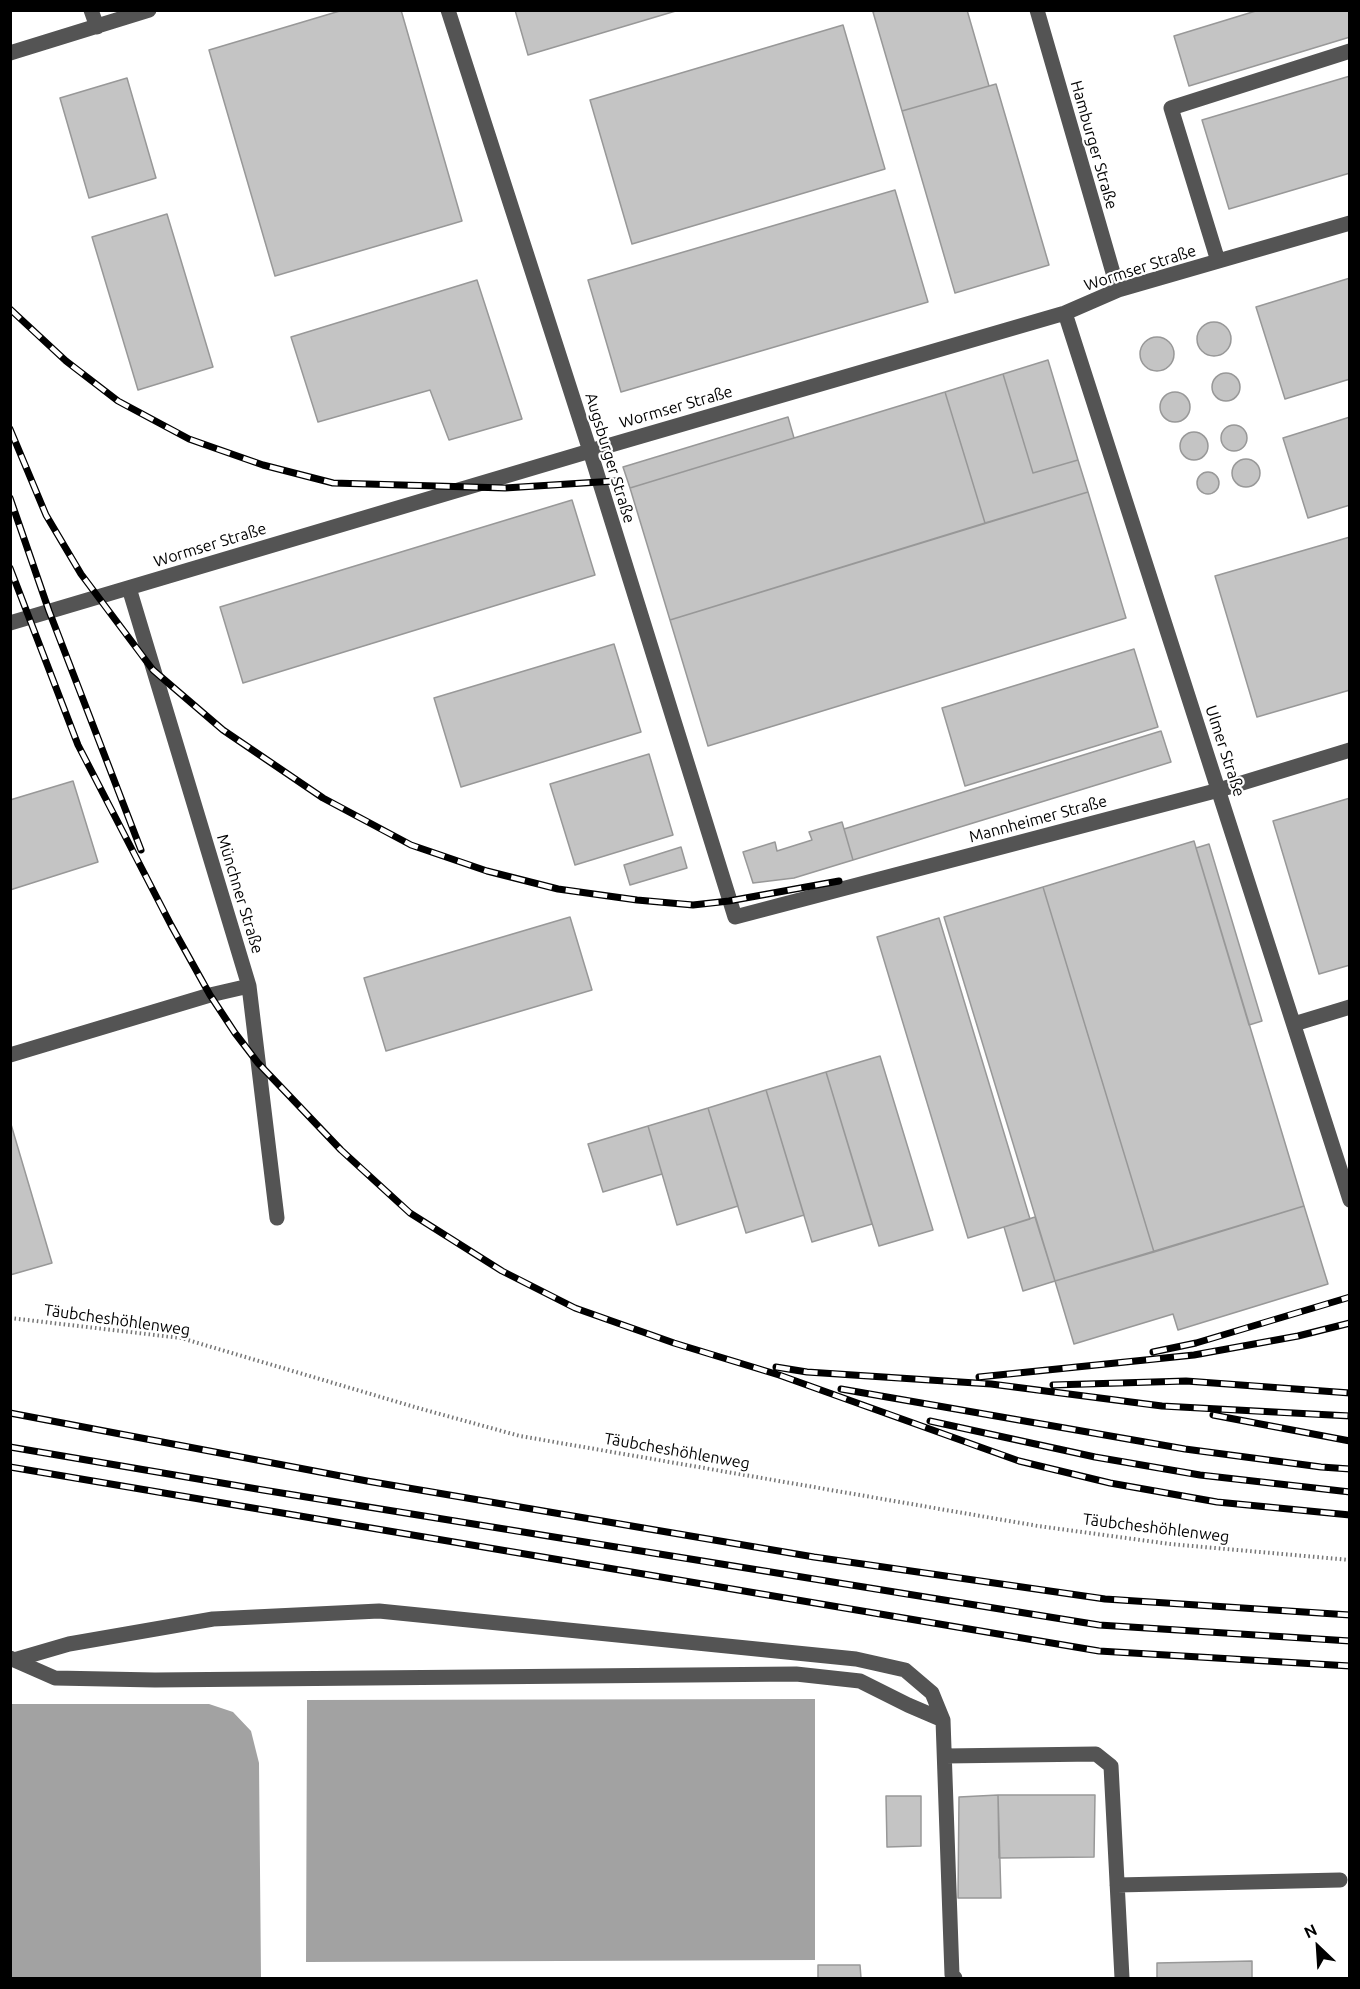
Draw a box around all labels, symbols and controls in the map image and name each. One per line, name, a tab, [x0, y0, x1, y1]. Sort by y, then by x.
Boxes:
street label: Hamburger Straße	[1066, 78, 1122, 212]
street label: Wormser Straße	[1082, 241, 1198, 295]
street label: Wormser Straße	[617, 382, 735, 432]
street label: Augsburger Straße	[581, 390, 639, 526]
street label: Wormser Straße	[151, 519, 269, 571]
street label: Ulmer Straße	[1201, 703, 1249, 799]
street label: Mannheimer Straße	[967, 791, 1109, 847]
street label: Münchner Straße	[213, 832, 267, 956]
street label: Täubcheshöhlenweg	[43, 1300, 191, 1340]
street label: Täubcheshöhlenweg	[603, 1429, 751, 1473]
street label: Täubcheshöhlenweg	[1082, 1509, 1230, 1547]
north arrow	[1288, 1917, 1348, 1977]
text: N	[1301, 1920, 1320, 1941]

